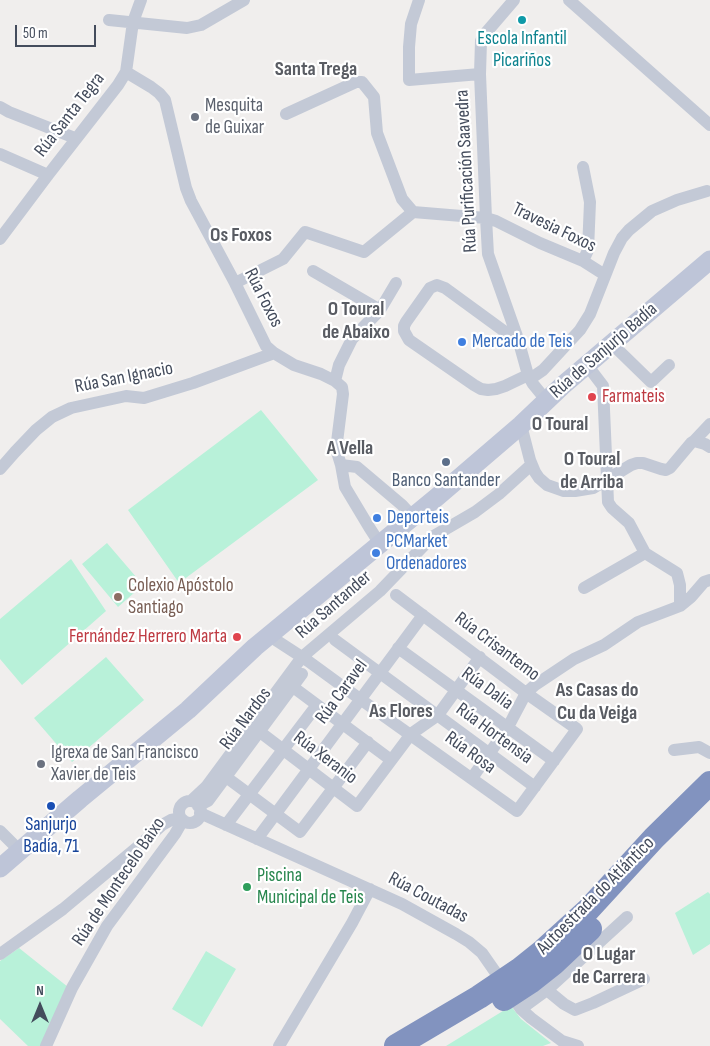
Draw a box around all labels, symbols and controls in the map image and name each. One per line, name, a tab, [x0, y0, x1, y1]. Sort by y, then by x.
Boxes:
marker: Escola Infantil Picariños	[516, 14, 528, 26]
scale bar	[18, 15, 99, 47]
text: 50 m	[23, 24, 48, 43]
place label: Escola Infantil Picariños	[477, 28, 567, 72]
district label: Santa Trega	[275, 58, 357, 82]
street label: Rúa Santa Tegra	[30, 68, 110, 162]
street label: Rúa Purificación Saavedra	[451, 89, 483, 253]
place label: Mesquita de Guixar	[205, 95, 264, 139]
marker: Mesquita de Guixar	[189, 111, 201, 123]
street label: Travesia Foxos	[508, 198, 600, 258]
district label: Os Foxos	[210, 224, 272, 248]
street label: Rúa Foxos	[238, 265, 288, 331]
district label: O Toural de Abaixo	[322, 298, 390, 345]
street label: Rúa de Sanjurjo Badía	[546, 298, 662, 404]
place label: Mercado de Teis	[472, 331, 573, 353]
marker: Mercado de Teis	[456, 336, 468, 348]
street label: Rúa San Ignacio	[73, 357, 175, 399]
place label: Farmateis	[602, 386, 665, 408]
marker: Farmateis	[586, 391, 598, 403]
district label: O Toural	[532, 413, 588, 437]
district label: A Vella	[327, 437, 373, 461]
district label: O Toural de Arriba	[560, 448, 624, 495]
marker: Banco Santander	[440, 456, 452, 468]
place label: Banco Santander	[392, 470, 500, 492]
place label: Deporteis	[387, 507, 449, 529]
marker: Deporteis	[371, 512, 383, 524]
place label: PCMarket Ordenadores	[386, 531, 467, 575]
marker: PCMarket Ordenadores	[370, 547, 382, 559]
street label: Rúa Santander	[291, 566, 377, 644]
place label: Colexio Apóstolo Santiago	[128, 575, 234, 619]
marker: Colexio Apóstolo Santiago	[112, 591, 124, 603]
street label: Rúa Crisantemo	[450, 608, 544, 686]
place label: Fernández Herrero Marta	[69, 626, 227, 648]
marker: Fernández Herrero Marta	[231, 631, 243, 643]
street label: Rúa Caravel	[311, 655, 373, 729]
street label: Rúa Dalia	[457, 663, 517, 715]
district label: As Casas do Cu da Veiga	[556, 679, 638, 726]
street label: Rúa Nardos	[215, 683, 277, 755]
street label: Rúa Hortensia	[451, 699, 537, 769]
district label: As Flores	[369, 700, 433, 724]
street label: Rúa Xeranio	[288, 727, 362, 789]
street label: Rúa Rosa	[440, 727, 500, 779]
place label: Igrexa de San Francisco Xavier de Teis	[51, 742, 199, 786]
marker: Igrexa de San Francisco Xavier de Teis	[35, 758, 47, 770]
marker: Sanjurjo Badía, 71	[45, 800, 57, 812]
street label: Rúa de Montecelo Baixo	[68, 813, 170, 951]
place label: Sanjurjo Badía, 71	[23, 814, 79, 858]
street label: Autoestrada do Atlántico	[532, 832, 660, 960]
place label: Piscina Municipal de Teis	[257, 865, 364, 909]
street label: Rúa Coutadas	[384, 868, 472, 928]
marker: Piscina Municipal de Teis	[241, 881, 253, 893]
district label: O Lugar de Carrera	[572, 943, 646, 990]
north arrow	[15, 981, 65, 1031]
text: N	[36, 982, 44, 999]

